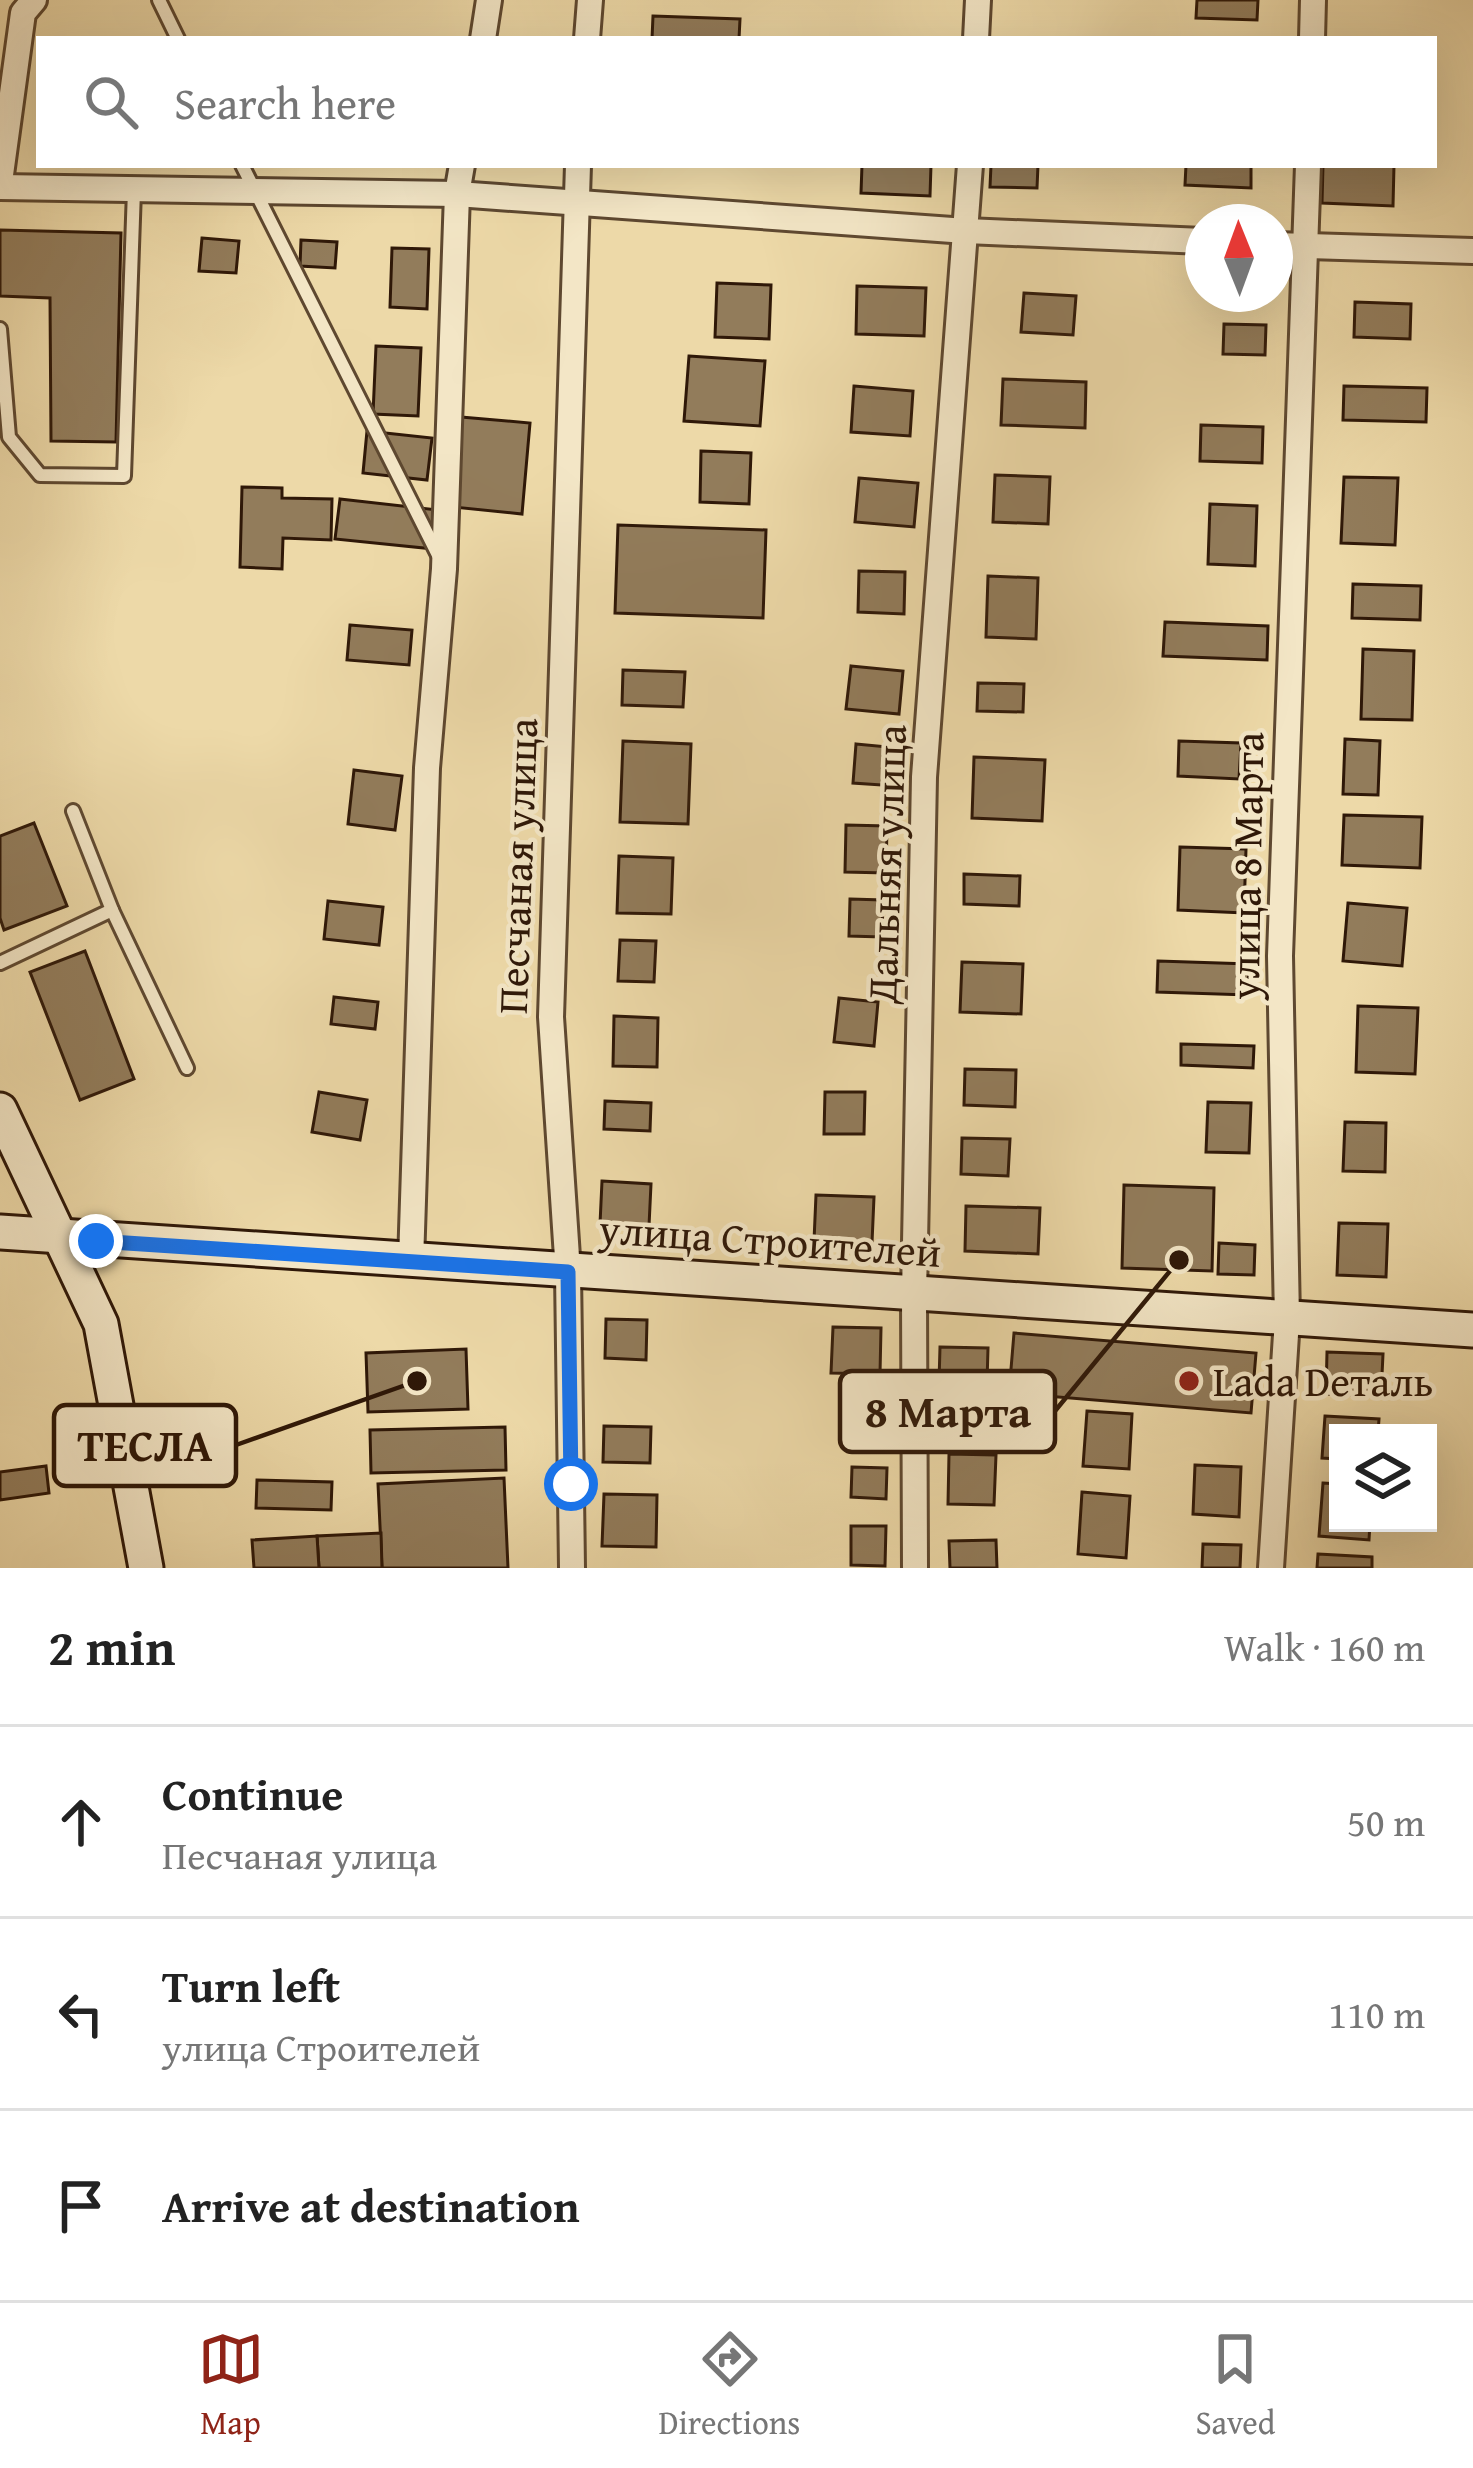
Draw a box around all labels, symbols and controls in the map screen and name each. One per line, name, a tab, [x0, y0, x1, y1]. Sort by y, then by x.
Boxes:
search box	[36, 36, 1437, 168]
icon: search	[78, 69, 144, 135]
text: Search here	[174, 70, 396, 135]
north arrow	[1185, 204, 1293, 312]
street label: Песчаная улица	[481, 717, 552, 1015]
street label: Дальняя улица	[850, 723, 921, 1006]
street label: улица 8 Марта	[1213, 731, 1278, 1002]
street label: улица Строителей	[596, 1197, 943, 1282]
route end	[69, 1214, 123, 1268]
place label: Lada Dеталь	[1213, 1350, 1433, 1411]
marker: Lada Dеталь	[1176, 1368, 1202, 1394]
callout: 8 Марта	[840, 1371, 1055, 1452]
text: 8 Марта	[865, 1378, 1031, 1443]
callout: ТЕСЛА	[54, 1405, 236, 1486]
text: ТЕСЛА	[78, 1412, 213, 1477]
map controls	[1329, 1424, 1437, 1532]
button: layers	[1329, 1424, 1437, 1532]
route start	[544, 1457, 598, 1511]
text: 2 min	[48, 1609, 175, 1684]
text: Walk · 160 m	[1224, 1618, 1425, 1675]
text: Continue	[162, 1761, 343, 1826]
icon: ahead	[48, 1789, 114, 1855]
text: 50 m	[1347, 1793, 1425, 1850]
text: Песчаная улица	[162, 1826, 437, 1883]
text: Turn left	[162, 1953, 340, 2018]
icon: left	[48, 1981, 114, 2047]
text: 110 m	[1328, 1985, 1425, 2042]
text: улица Строителей	[162, 2018, 480, 2075]
icon: arrive	[48, 2173, 114, 2239]
text: Arrive at destination	[162, 2173, 580, 2238]
tab: Map	[198, 2326, 264, 2446]
tab: Directions	[659, 2326, 800, 2446]
tab: Saved	[1196, 2326, 1275, 2446]

